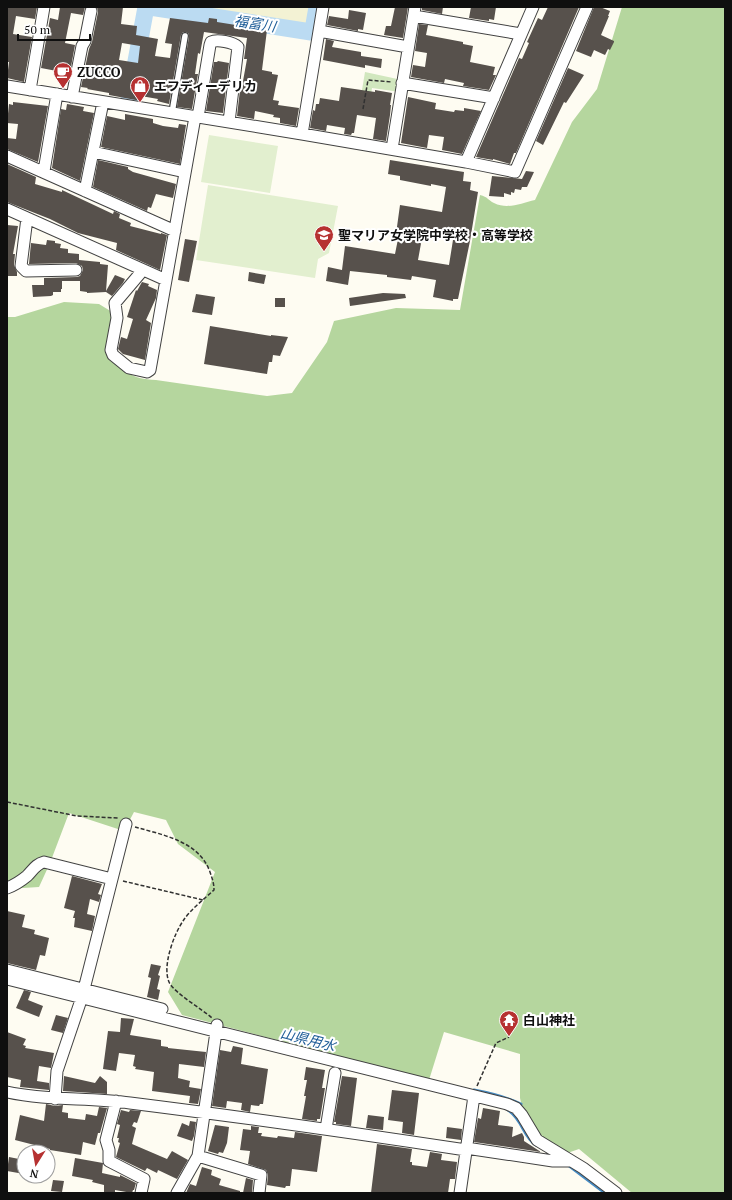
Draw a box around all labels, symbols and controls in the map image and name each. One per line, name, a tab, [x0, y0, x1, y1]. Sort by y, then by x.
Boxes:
water label: 福富川	[233, 10, 279, 36]
scale bar	[18, 16, 90, 42]
text: 50 m	[24, 22, 51, 37]
cafe icon: ZUCCO	[52, 61, 74, 89]
place label: ZUCCO	[77, 63, 121, 81]
shop icon: エフディーデリカ	[129, 75, 151, 103]
place label: エフディーデリカ	[154, 77, 257, 95]
school or university icon: 聖マリア女学院中学校・高等学校	[313, 224, 335, 252]
place label: 聖マリア女学院中学校・高等学校	[338, 226, 533, 244]
temple icon: 白山神社	[498, 1009, 520, 1037]
place label: 白山神社	[523, 1011, 575, 1029]
water label: 山県用水	[279, 1023, 339, 1055]
north arrow	[16, 1144, 56, 1184]
text: N	[28, 1166, 40, 1181]

